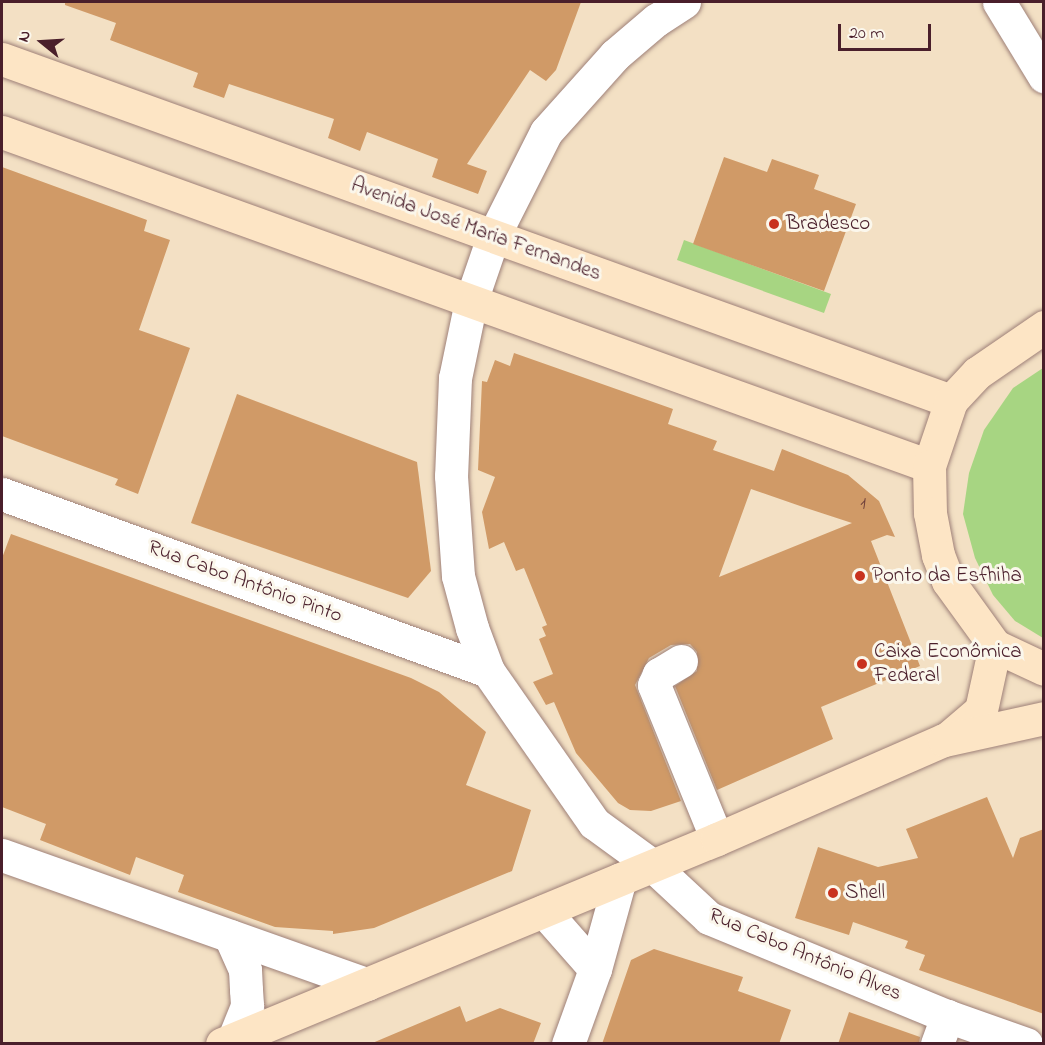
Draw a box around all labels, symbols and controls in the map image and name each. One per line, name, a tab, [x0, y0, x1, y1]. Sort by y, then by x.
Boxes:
north arrow	[12, 12, 72, 72]
scale bar	[841, 12, 934, 50]
text: 20 m	[849, 21, 884, 47]
text: N	[12, 28, 38, 45]
street label: Avenida José Maria Fernandes	[347, 173, 605, 287]
place label: Bradesco	[786, 211, 870, 237]
marker: Bradesco	[767, 217, 781, 231]
house number: 1	[860, 493, 866, 515]
street label: Rua Cabo Antônio Pinto	[144, 535, 346, 629]
place label: Ponto da Esfhiha	[872, 563, 1022, 589]
marker: Ponto da Esfhiha	[853, 569, 867, 583]
place label: Caixa Econômica Federal	[874, 639, 1022, 689]
marker: Caixa Econômica Federal	[855, 657, 869, 671]
place label: Shell	[845, 880, 885, 906]
marker: Shell	[826, 886, 840, 900]
street label: Rua Cabo Antônio Alves	[705, 903, 905, 1007]

